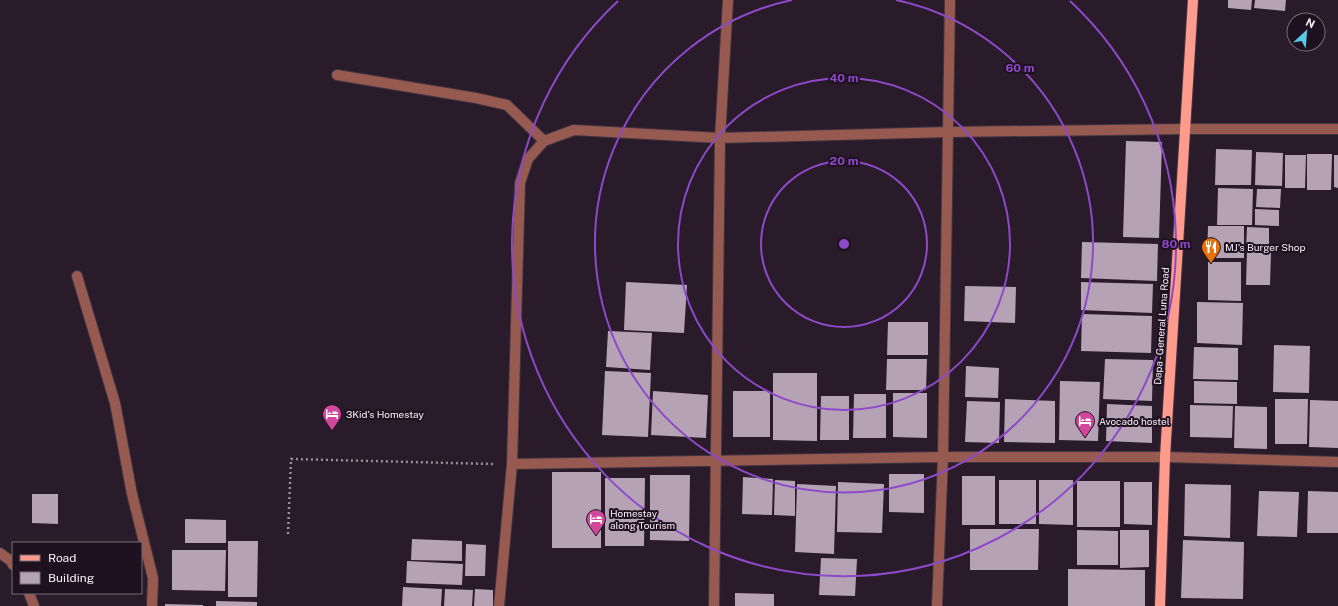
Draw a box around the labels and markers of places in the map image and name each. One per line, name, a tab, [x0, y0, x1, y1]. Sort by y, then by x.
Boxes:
restaurant icon: MJ's Burger Shop	[1200, 236, 1222, 264]
centre of rings	[837, 237, 851, 251]
place label: MJ's Burger Shop	[1225, 241, 1305, 253]
hotel icon: 3Kid’s Homestay	[321, 403, 343, 431]
place label: 3Kid’s Homestay	[346, 408, 424, 420]
hotel icon: Avocado hostel	[1074, 410, 1096, 438]
place label: Avocado hostel	[1099, 415, 1170, 427]
place label: Homestay along Tourism	[610, 507, 675, 531]
hotel icon: Homestay along Tourism	[585, 508, 607, 536]

